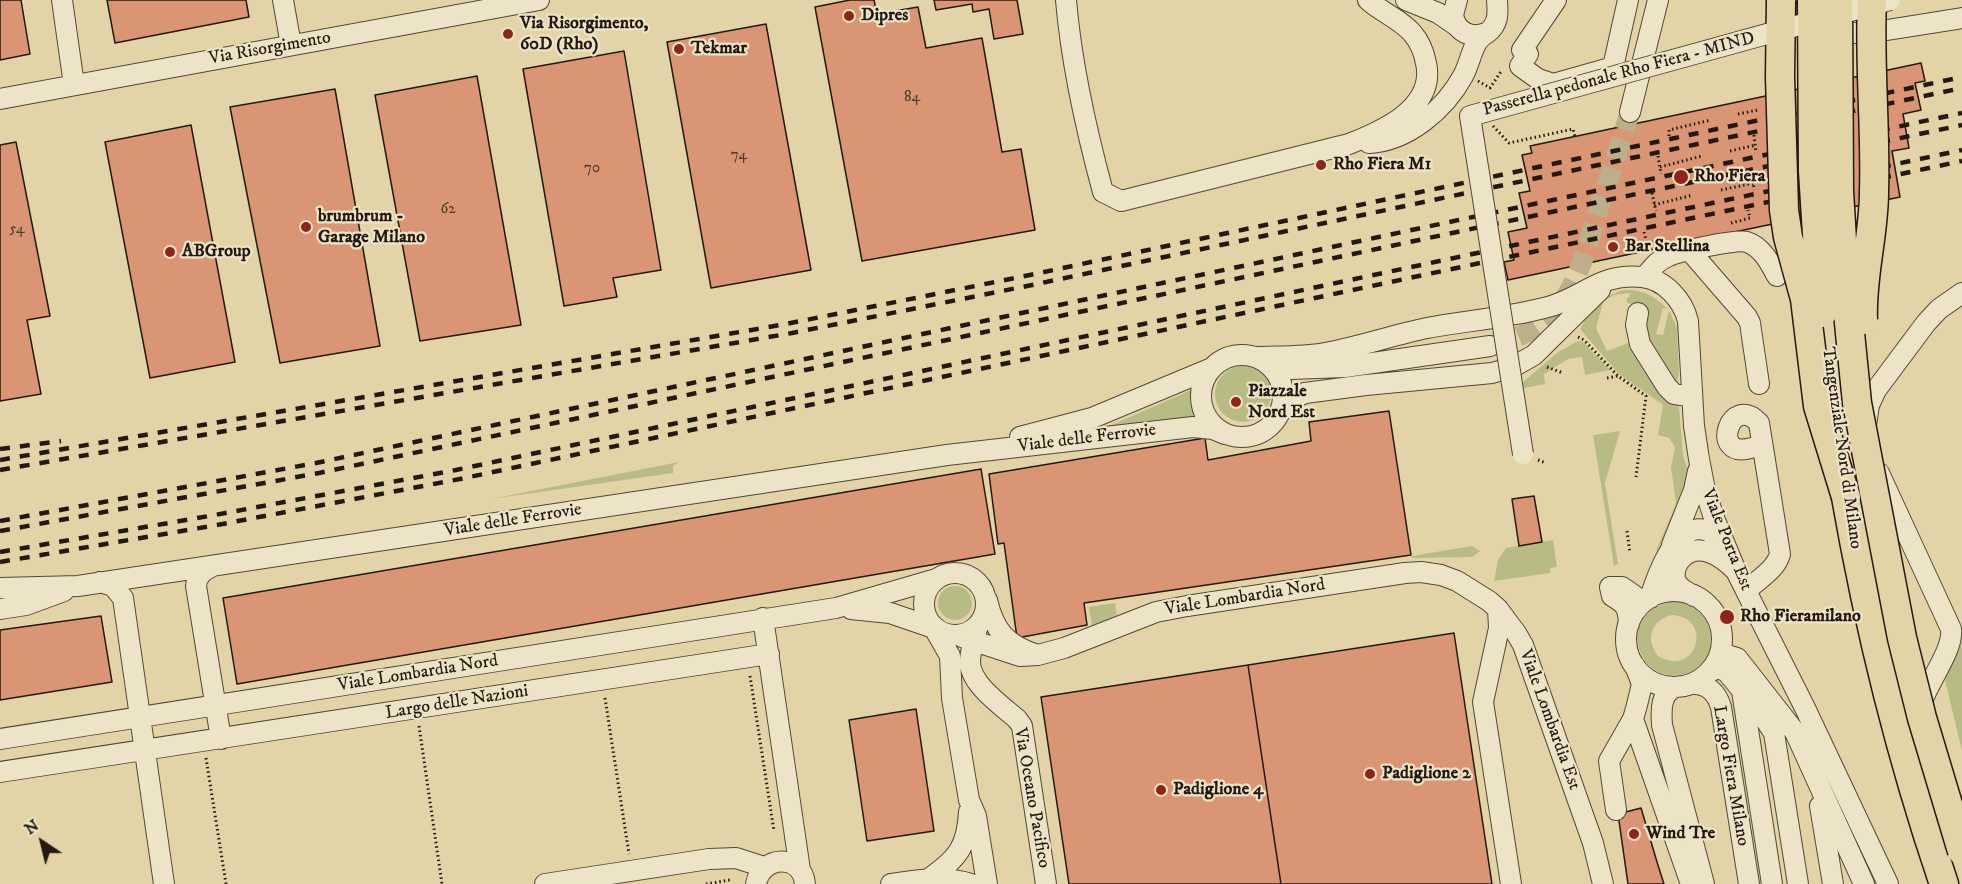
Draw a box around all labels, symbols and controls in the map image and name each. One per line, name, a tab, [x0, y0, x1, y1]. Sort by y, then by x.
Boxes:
place label: Dipres	[861, 5, 908, 27]
marker: Dipres	[842, 9, 856, 23]
place label: Via Risorgimento, 60D (Rho)	[520, 13, 648, 56]
marker: Via Risorgimento, 60D (Rho)	[501, 27, 515, 41]
street label: Via Risorgimento	[207, 28, 333, 70]
street label: Passerella pedonale Rho Fiera - MIND	[1481, 28, 1757, 122]
place label: Tekmar	[691, 38, 747, 60]
marker: Tekmar	[672, 42, 686, 56]
house number: 84	[904, 89, 920, 107]
house number: 74	[731, 147, 747, 165]
place label: Rho Fiera M1	[1333, 154, 1431, 176]
marker: Rho Fiera M1	[1314, 158, 1328, 172]
house number: 70	[584, 160, 600, 178]
place label: Rho Fiera	[1694, 166, 1765, 188]
marker: Rho Fiera	[1672, 168, 1690, 186]
house number: 62	[440, 201, 456, 219]
place label: brumbrum - Garage Milano	[318, 206, 425, 248]
marker: brumbrum - Garage Milano	[299, 220, 313, 234]
house number: 54	[9, 221, 25, 239]
place label: Bar Stellina	[1625, 236, 1710, 258]
marker: Bar Stellina	[1606, 240, 1620, 254]
place label: ABGroup	[182, 241, 251, 263]
marker: ABGroup	[163, 245, 177, 259]
street label: Tangenziale Nord di Milano	[1816, 346, 1866, 550]
place label: Piazzale Nord Est	[1248, 381, 1315, 424]
marker: Piazzale Nord Est	[1229, 395, 1243, 409]
street label: Viale delle Ferrovie	[1017, 420, 1157, 458]
street label: Viale Porta Est	[1696, 486, 1756, 594]
street label: Viale delle Ferrovie	[443, 499, 583, 543]
street label: Viale Lombardia Nord	[1163, 575, 1327, 621]
place label: Rho Fieramilano	[1740, 606, 1861, 628]
marker: Rho Fieramilano	[1718, 608, 1736, 626]
street label: Viale Lombardia Est	[1514, 647, 1584, 793]
street label: Viale Lombardia Nord	[336, 651, 500, 697]
street label: Largo delle Nazioni	[384, 681, 530, 725]
street label: Largo Fiera Milano	[1707, 704, 1753, 848]
street label: Via Oceano Pacifico	[1008, 726, 1054, 870]
place label: Padiglione 2	[1382, 763, 1471, 785]
marker: Padiglione 2	[1363, 767, 1377, 781]
place label: Padiglione 4	[1173, 779, 1263, 801]
marker: Padiglione 4	[1154, 783, 1168, 797]
north arrow	[12, 812, 72, 872]
text: N	[21, 815, 43, 839]
place label: Wind Tre	[1646, 823, 1715, 845]
marker: Wind Tre	[1627, 827, 1641, 841]

